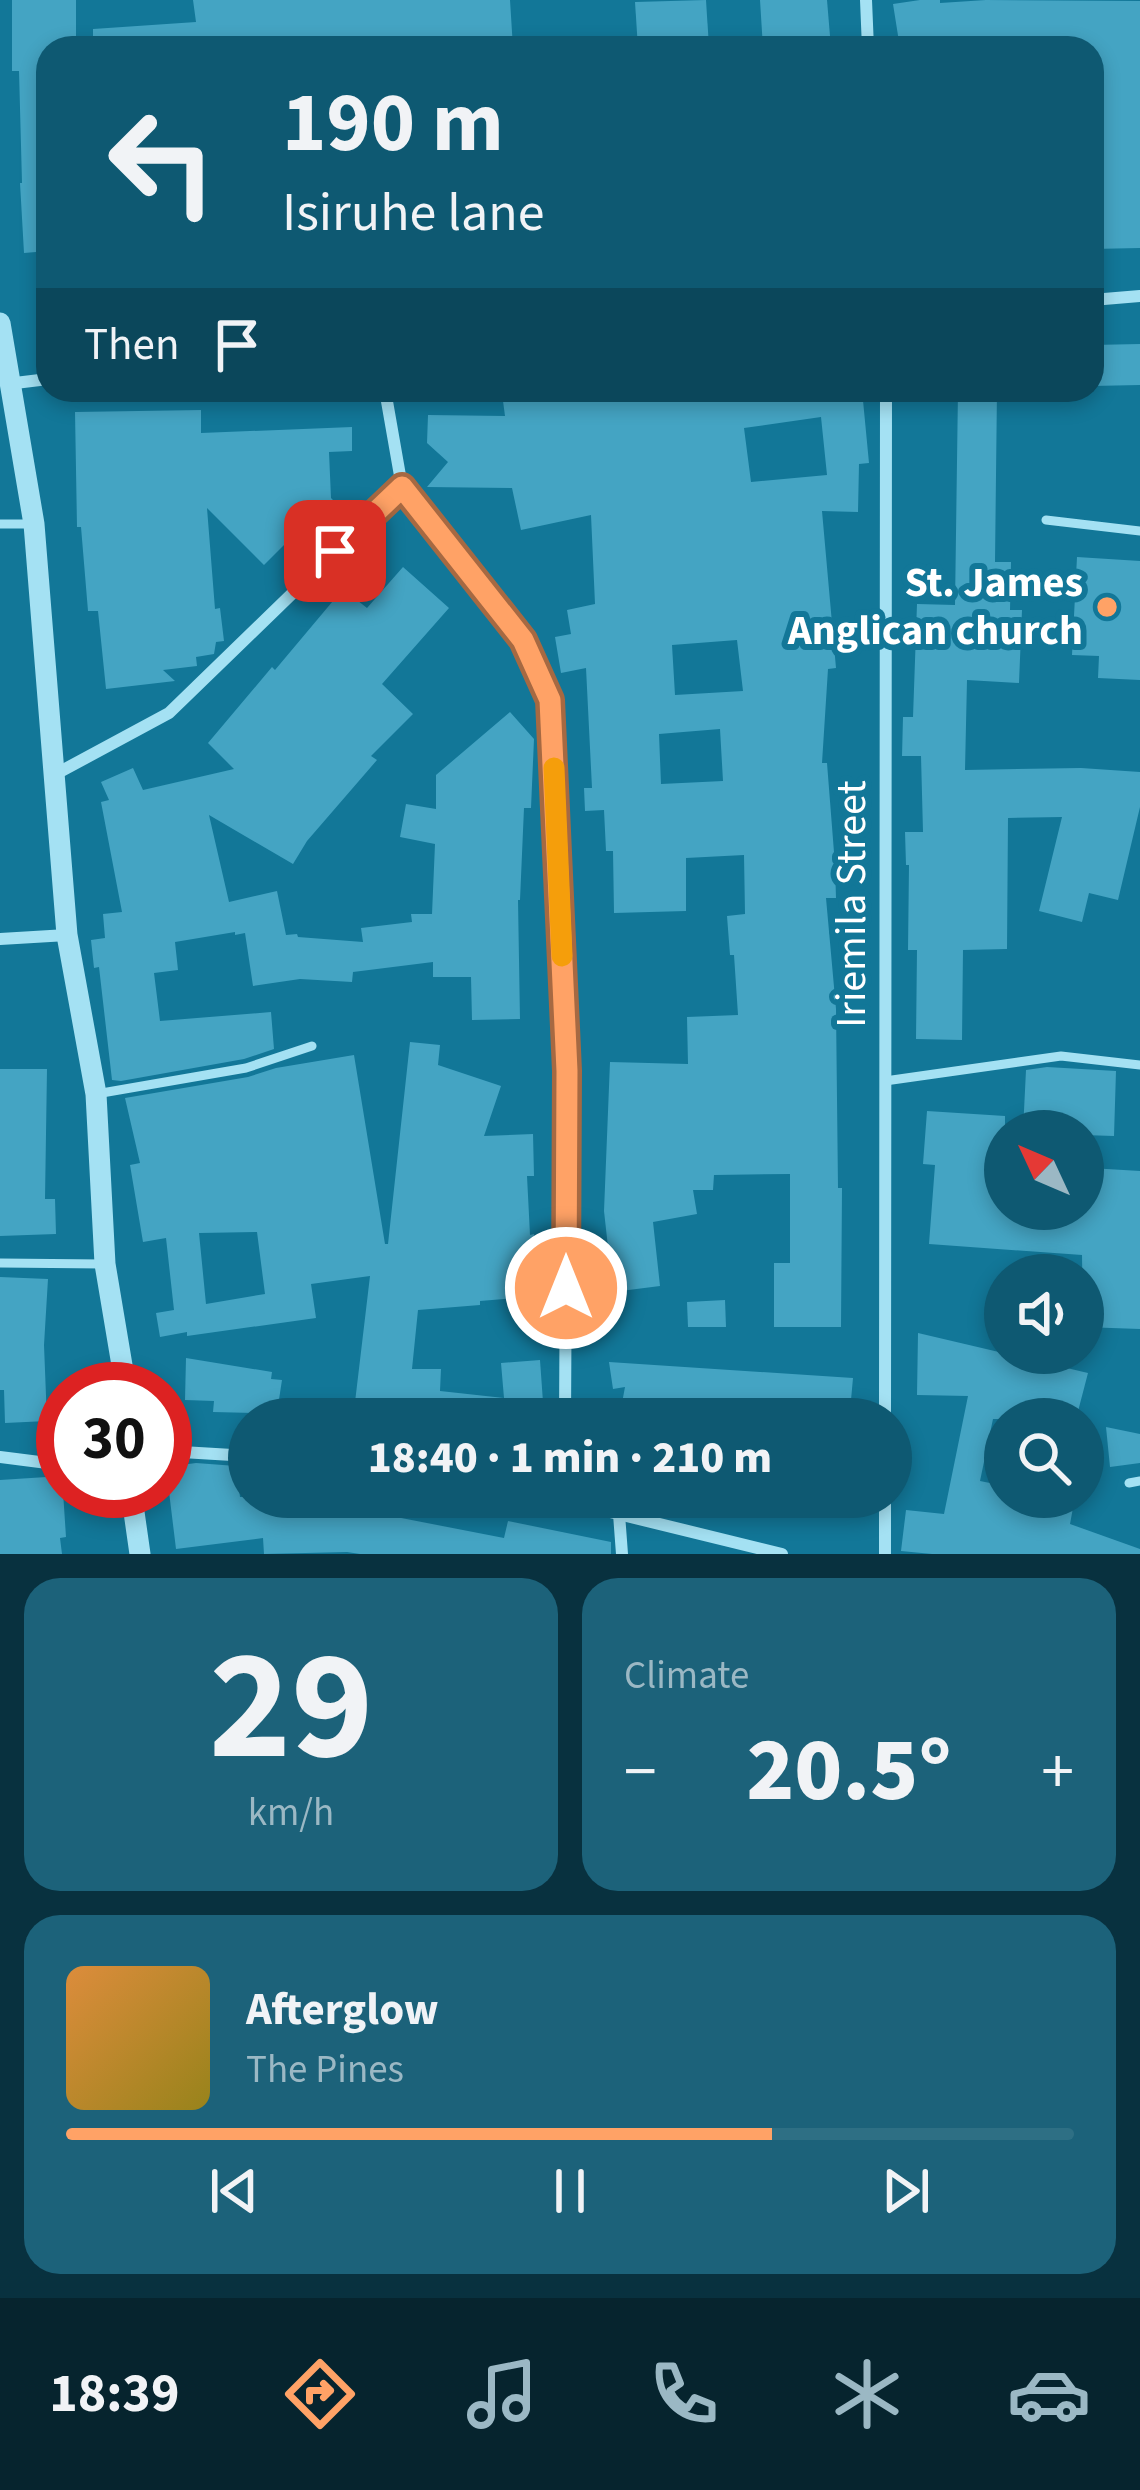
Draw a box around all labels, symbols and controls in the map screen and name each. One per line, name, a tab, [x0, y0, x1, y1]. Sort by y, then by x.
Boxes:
text: 190 m	[282, 64, 504, 184]
icon: left	[84, 84, 240, 240]
text: Isiruhe lane	[282, 175, 545, 252]
icon: arrive	[204, 312, 270, 378]
text: Then	[84, 313, 180, 377]
pin	[284, 500, 386, 602]
icon: arrive	[302, 518, 368, 584]
place label: St. James Anglican church	[787, 553, 1083, 661]
marker: St. James Anglican church	[1094, 594, 1120, 620]
street label: Iriemila Street	[822, 780, 882, 1028]
north arrow	[984, 1110, 1104, 1230]
map controls	[984, 1110, 1104, 1518]
position arrow	[503, 1225, 629, 1351]
button: sound	[984, 1254, 1104, 1374]
speed limit sign: 30	[36, 1362, 192, 1518]
button: search	[984, 1398, 1104, 1518]
text: 18:40 · 1 min · 210 m	[368, 1426, 772, 1490]
text: 29	[209, 1596, 373, 1818]
text: Climate	[624, 1648, 749, 1704]
text: 20.5°	[746, 1707, 952, 1835]
text: −	[624, 1725, 657, 1819]
text: +	[1041, 1725, 1074, 1819]
text: km/h	[248, 1785, 334, 1841]
text: Afterglow	[246, 1978, 439, 2042]
text: The Pines	[246, 2042, 404, 2098]
icon: previous	[201, 2158, 267, 2224]
icon: pause	[537, 2158, 603, 2224]
icon: next	[873, 2158, 939, 2224]
icon: directions	[278, 2352, 362, 2436]
icon: music	[460, 2352, 544, 2436]
icon: phone	[642, 2352, 726, 2436]
icon: climate	[825, 2352, 909, 2436]
icon: car	[1007, 2352, 1091, 2436]
text: 18:39	[49, 2356, 179, 2433]

